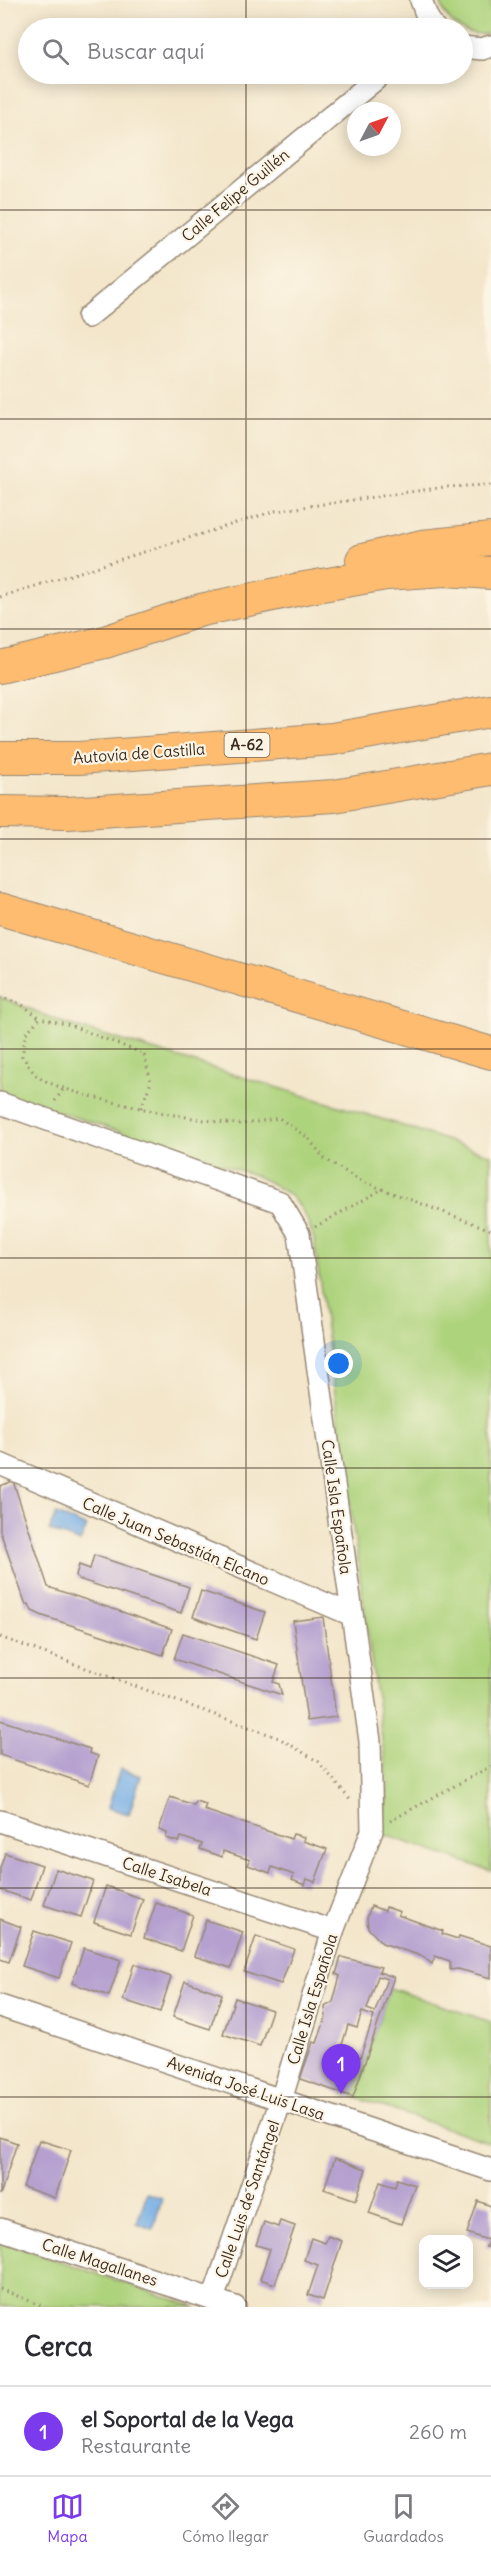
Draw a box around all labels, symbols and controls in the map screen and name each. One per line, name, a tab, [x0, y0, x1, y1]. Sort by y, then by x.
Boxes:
search box	[18, 18, 473, 84]
icon: search	[39, 35, 72, 68]
text: Buscar aquí	[87, 37, 204, 65]
north arrow	[347, 102, 401, 156]
street label: Calle Felipe Guillén	[177, 144, 293, 246]
road number: A-62	[224, 733, 270, 757]
street label: Autovía de Castilla	[72, 738, 206, 768]
your location	[324, 1349, 353, 1378]
street label: Calle Isla Española	[318, 1438, 356, 1576]
street label: Calle Juan Sebastián Elcano	[80, 1493, 272, 1589]
street label: Calle Isabela	[120, 1852, 214, 1900]
street label: Calle Isla Española	[283, 1931, 341, 2067]
pin: 1	[322, 2044, 360, 2094]
street label: Avenida José Luis Lasa	[165, 2052, 327, 2124]
street label: Calle Luis de Santángel	[211, 2117, 283, 2281]
street label: Calle Magallanes	[40, 2234, 160, 2290]
map controls	[419, 2235, 473, 2289]
button: layers	[419, 2235, 473, 2289]
text: Cerca	[24, 2330, 93, 2363]
text: el Soportal de la Vega	[81, 2405, 294, 2433]
text: 1	[40, 2419, 47, 2444]
text: 260 m	[409, 2419, 467, 2444]
text: Restaurante	[81, 2433, 191, 2458]
tab: Mapa	[47, 2490, 88, 2546]
tab: Cómo llegar	[182, 2490, 269, 2546]
tab: Guardados	[363, 2490, 444, 2546]

